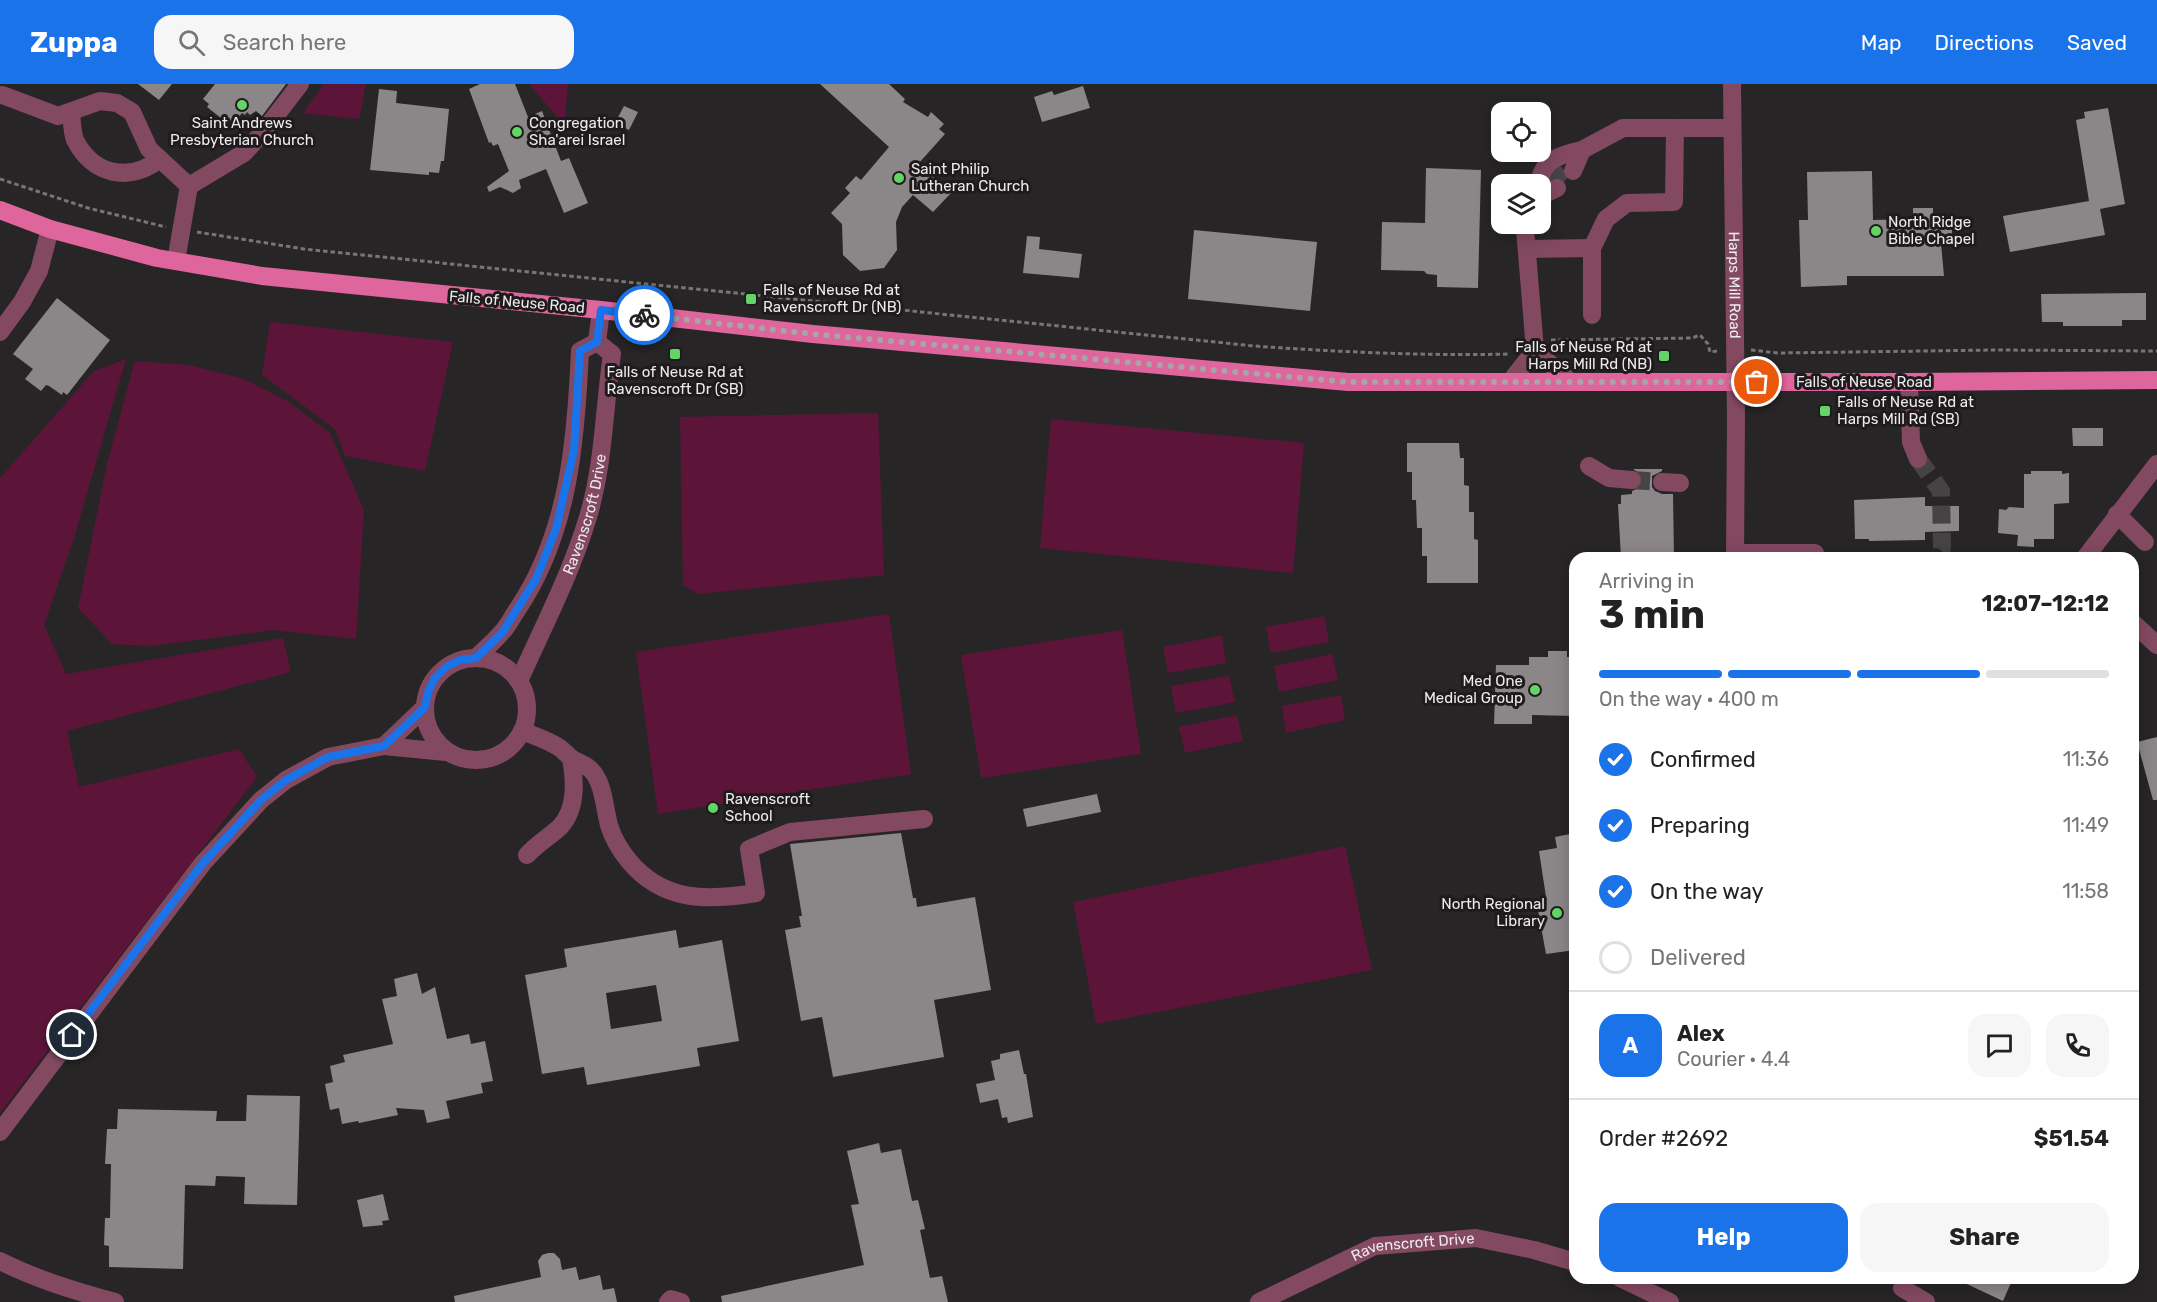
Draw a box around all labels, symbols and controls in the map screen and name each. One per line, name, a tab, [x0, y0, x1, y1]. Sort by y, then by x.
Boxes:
search box	[154, 15, 574, 69]
text: Zuppa	[30, 26, 118, 59]
icon: search	[175, 26, 208, 59]
text: Search here	[223, 29, 346, 56]
text: Map	[1861, 30, 1902, 55]
text: Directions	[1935, 30, 2034, 55]
text: Saved	[2067, 30, 2127, 55]
marker: Saint Andrews Presbyterian Church	[235, 98, 249, 112]
map controls	[1491, 102, 1551, 234]
button: locate	[1491, 102, 1551, 162]
place label: Saint Andrews Presbyterian Church	[170, 114, 314, 149]
place label: Congregation Sha'arei Israel	[529, 114, 625, 149]
marker: Congregation Sha'arei Israel	[510, 125, 524, 139]
place label: Saint Philip Lutheran Church	[911, 160, 1029, 195]
marker: Saint Philip Lutheran Church	[892, 171, 906, 185]
button: layers	[1491, 174, 1551, 234]
place label: North Ridge Bible Chapel	[1888, 213, 1975, 248]
marker: North Ridge Bible Chapel	[1869, 224, 1883, 238]
street label: Harps Mill Road	[1725, 231, 1744, 339]
place label: Falls of Neuse Rd at Ravenscroft Dr (NB)	[763, 281, 901, 316]
courier	[614, 285, 674, 345]
street label: Falls of Neuse Road	[448, 287, 586, 317]
marker: Falls of Neuse Rd at Ravenscroft Dr (NB)	[744, 292, 758, 306]
icon: bike	[628, 299, 661, 332]
place label: Falls of Neuse Rd at Harps Mill Rd (NB)	[1515, 338, 1652, 373]
marker: Falls of Neuse Rd at Ravenscroft Dr (SB)	[668, 347, 682, 361]
marker: Falls of Neuse Rd at Harps Mill Rd (NB)	[1657, 349, 1671, 363]
pin	[1731, 356, 1782, 407]
place label: Falls of Neuse Rd at Ravenscroft Dr (SB)	[607, 363, 744, 398]
icon: bag	[1740, 365, 1773, 398]
street label: Falls of Neuse Road	[1796, 373, 1932, 391]
place label: Falls of Neuse Rd at Harps Mill Rd (SB)	[1837, 393, 1974, 428]
marker: Falls of Neuse Rd at Harps Mill Rd (SB)	[1818, 404, 1832, 418]
street label: Ravenscroft Drive	[559, 453, 610, 577]
text: Arriving in	[1599, 569, 1694, 593]
text: 12:07–12:12	[1982, 590, 2109, 617]
text: 3 min	[1599, 592, 1705, 638]
place label: Med One Medical Group	[1424, 672, 1523, 707]
marker: Med One Medical Group	[1528, 683, 1542, 697]
text: On the way · 400 m	[1599, 687, 1779, 711]
icon: check	[1599, 743, 1632, 776]
text: Confirmed	[1650, 746, 1756, 773]
text: 11:36	[2063, 747, 2109, 771]
place label: Ravenscroft School	[725, 790, 810, 825]
marker: Ravenscroft School	[706, 801, 720, 815]
icon: check	[1599, 809, 1632, 842]
text: Preparing	[1650, 812, 1750, 839]
text: 11:49	[2063, 813, 2109, 837]
icon: check	[1599, 875, 1632, 908]
text: On the way	[1650, 878, 1764, 905]
text: 11:58	[2062, 879, 2109, 903]
place label: North Regional Library	[1441, 895, 1545, 930]
marker: North Regional Library	[1550, 906, 1564, 920]
text: Delivered	[1650, 944, 1746, 971]
pin	[46, 1009, 97, 1060]
button: chat	[1968, 1014, 2031, 1077]
button: phone	[2046, 1014, 2109, 1077]
icon: home	[55, 1018, 88, 1051]
text: Alex	[1677, 1020, 1725, 1047]
text: A	[1623, 1032, 1638, 1059]
text: Courier · 4.4	[1677, 1047, 1790, 1071]
text: Order #2692	[1599, 1125, 1728, 1152]
text: $51.54	[2034, 1125, 2109, 1152]
button: Help	[1599, 1203, 1848, 1272]
button: Share	[1860, 1203, 2109, 1272]
street label: Ravenscroft Drive	[1348, 1229, 1475, 1265]

